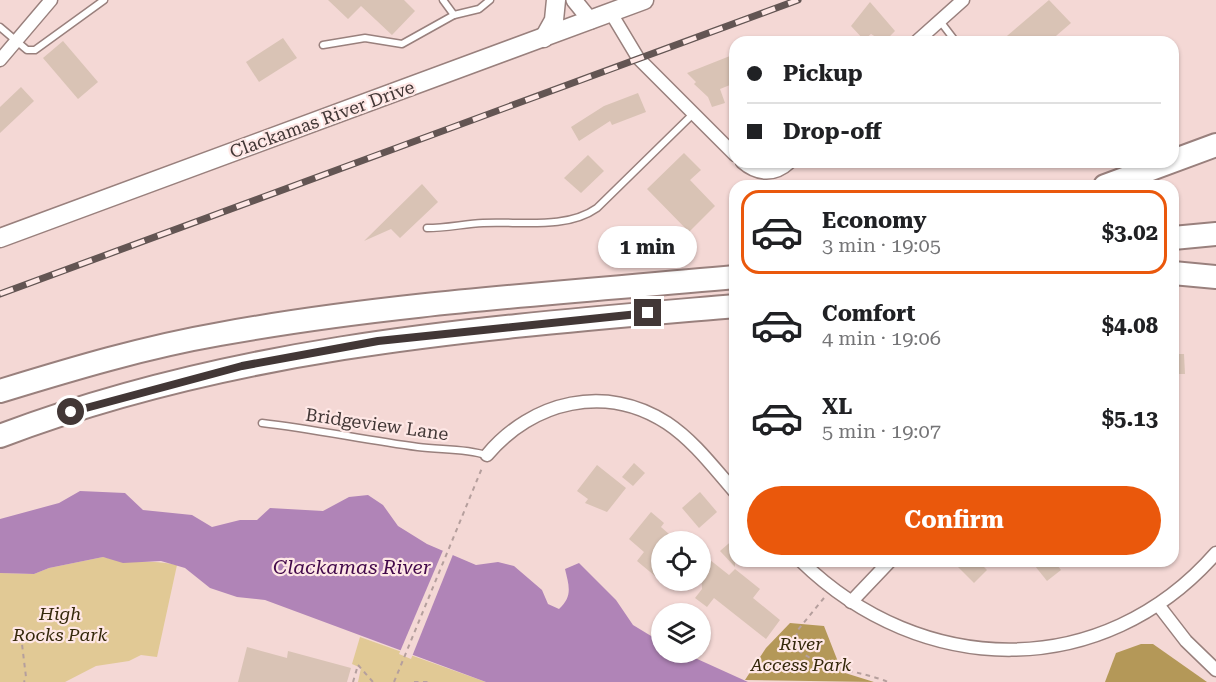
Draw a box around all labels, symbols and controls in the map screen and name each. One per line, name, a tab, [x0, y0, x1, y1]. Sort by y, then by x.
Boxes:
text: Pickup	[783, 61, 863, 86]
street label: Clackamas River Drive	[227, 76, 417, 162]
text: Drop-off	[783, 119, 881, 144]
icon: car	[750, 205, 804, 259]
text: Economy	[822, 208, 926, 233]
text: $3.02	[1102, 220, 1158, 245]
callout: 1 min	[598, 226, 698, 268]
text: 3 min · 19:05	[822, 233, 941, 257]
text: 1 min	[620, 235, 675, 259]
icon: car	[750, 298, 804, 352]
route end	[634, 299, 661, 326]
text: Comfort	[822, 301, 915, 326]
text: $4.08	[1102, 313, 1158, 338]
text: 4 min · 19:06	[822, 326, 941, 350]
icon: car	[750, 391, 804, 445]
text: XL	[822, 394, 852, 419]
route start	[57, 398, 84, 425]
street label: Bridgeview Lane	[304, 404, 450, 444]
text: $5.13	[1102, 406, 1158, 431]
text: 5 min · 19:07	[822, 419, 941, 443]
button: Confirm	[747, 486, 1161, 555]
map controls	[651, 531, 711, 663]
button: locate	[651, 531, 711, 591]
water label: Clackamas River	[273, 555, 432, 579]
park label: High Rocks Park	[12, 603, 107, 645]
button: layers	[651, 603, 711, 663]
park label: River Access Park	[750, 633, 852, 675]

